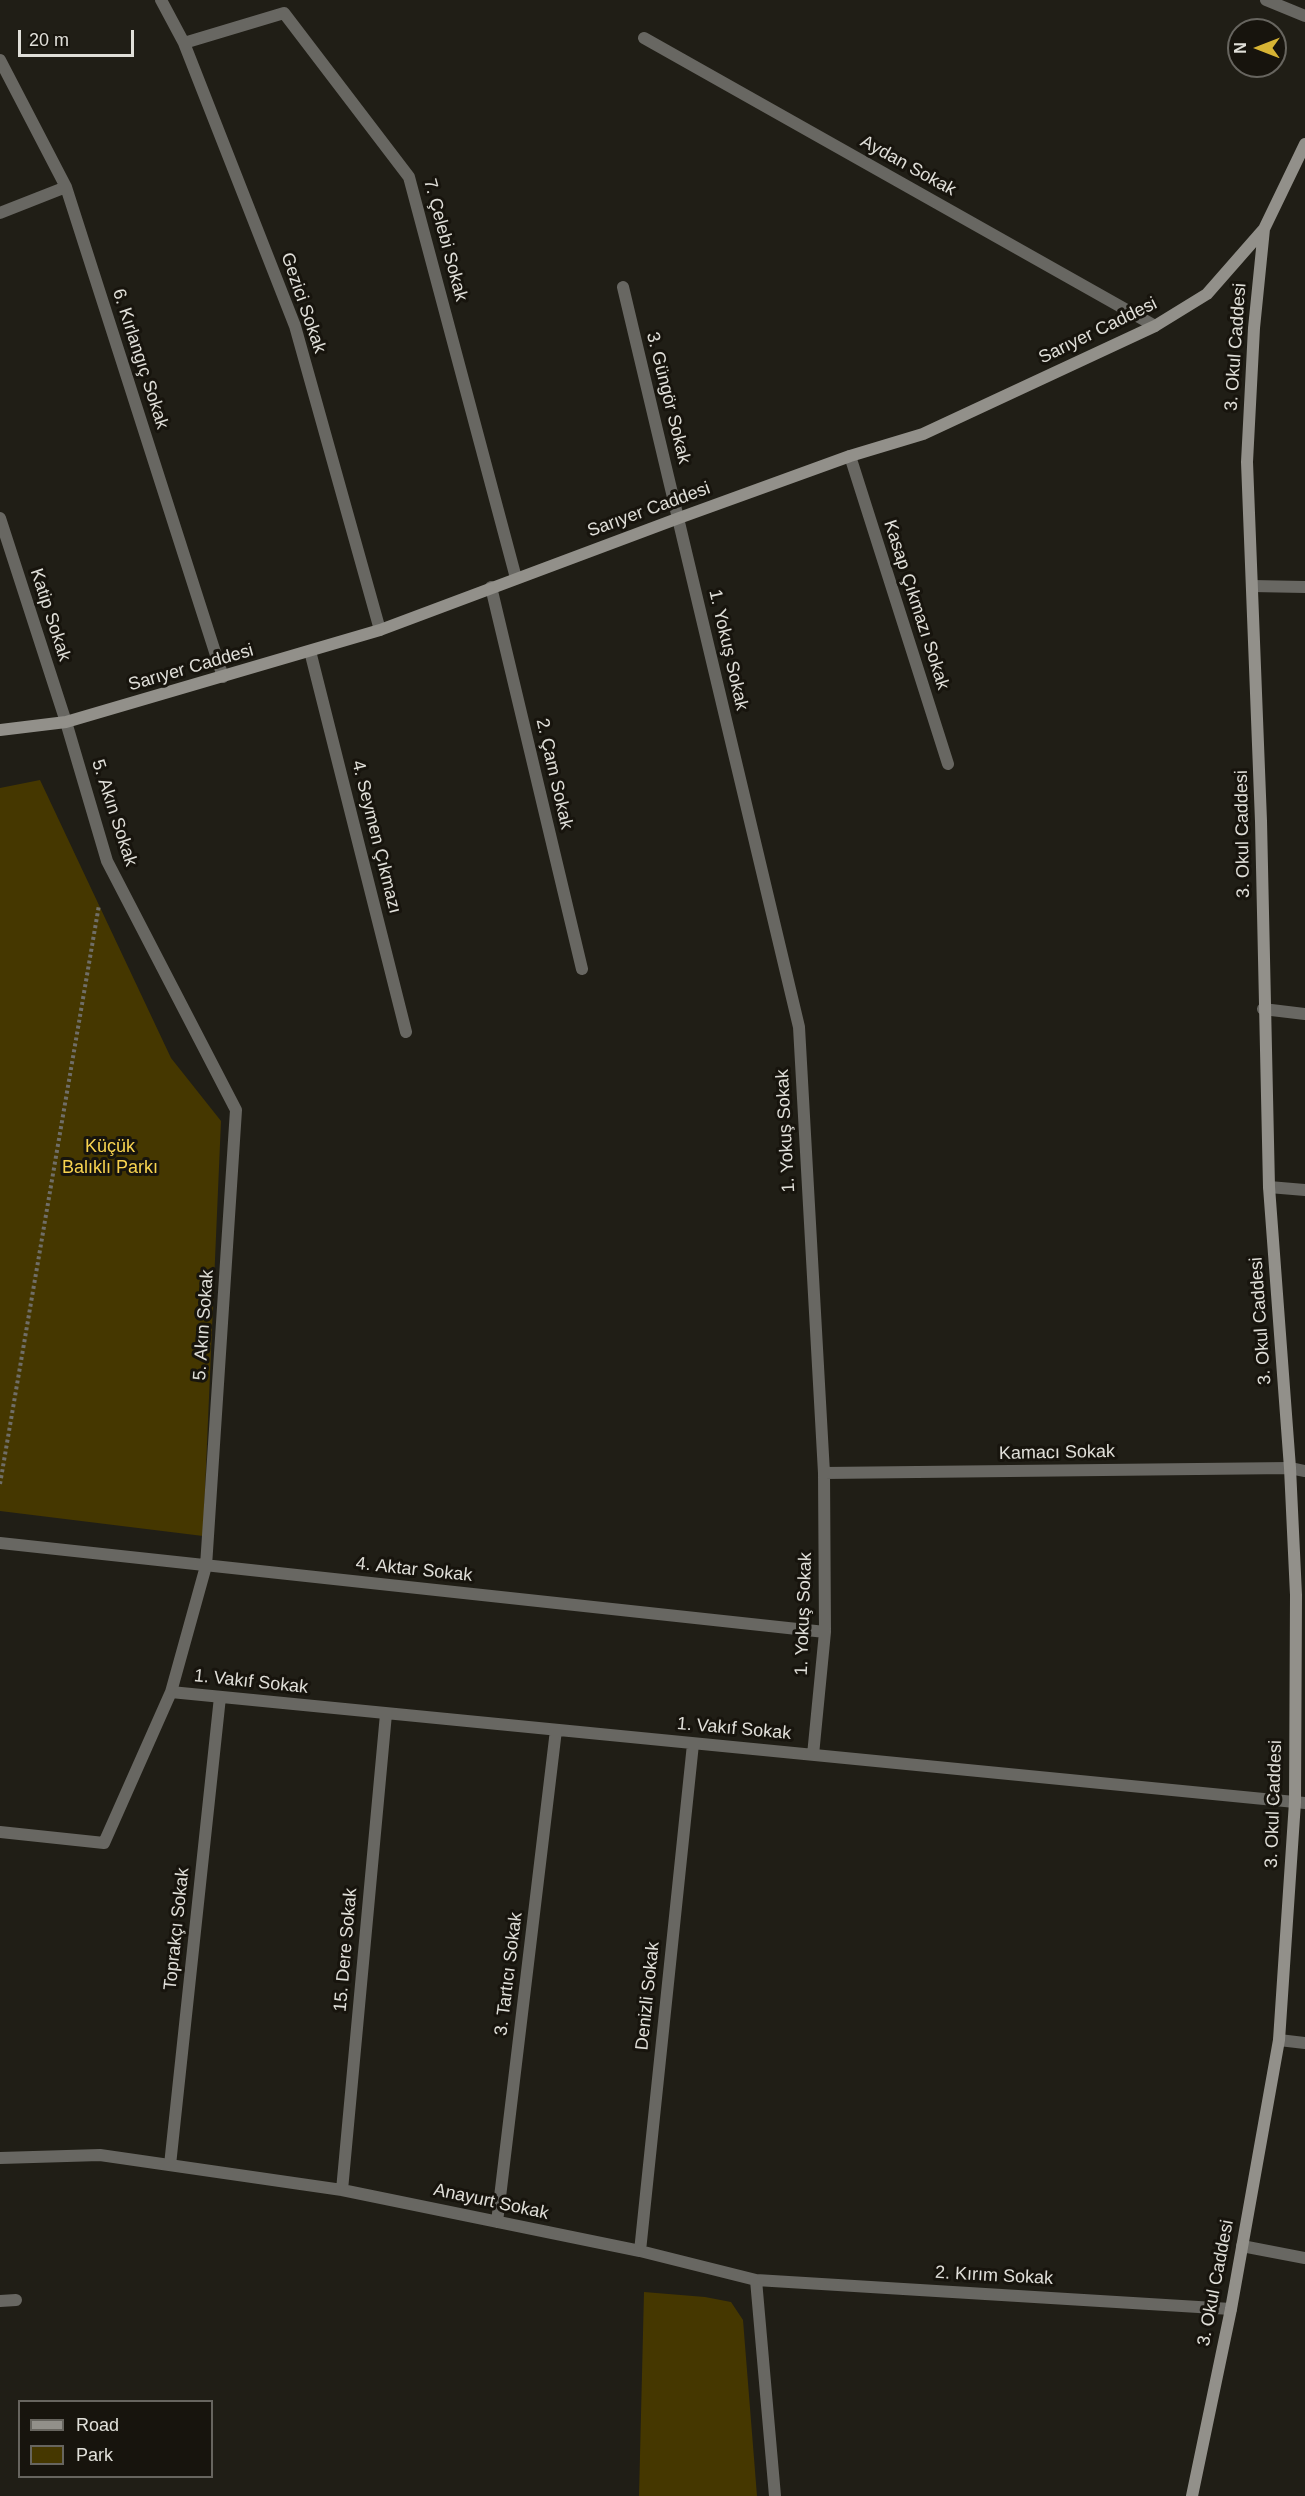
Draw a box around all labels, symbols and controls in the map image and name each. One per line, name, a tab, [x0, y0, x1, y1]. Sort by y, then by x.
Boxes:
scale bar	[21, 18, 136, 56]
north arrow	[1227, 18, 1287, 78]
text: 20 m	[29, 30, 69, 50]
text: N	[1232, 42, 1249, 54]
street label: Aydan Sokak	[857, 131, 959, 201]
street label: 7. Çelebi Sokak	[418, 176, 472, 304]
street label: Gezici Sokak	[276, 250, 330, 356]
street label: 3. Okul Caddesi	[1221, 282, 1251, 412]
street label: 6. Kırlangıç Sokak	[107, 286, 173, 432]
street label: Sarıyer Caddesi	[1035, 293, 1161, 369]
street label: 3. Güngör Sokak	[641, 330, 695, 466]
street label: Sarıyer Caddesi	[585, 478, 713, 542]
street label: Kasap Çıkmazı Sokak	[878, 517, 954, 693]
street label: Katip Sokak	[25, 566, 75, 664]
street label: 1. Yokuş Sokak	[704, 587, 752, 713]
street label: Sarıyer Caddesi	[126, 640, 256, 696]
street label: 2. Çam Sokak	[531, 716, 577, 832]
street label: 5. Akın Sokak	[87, 757, 141, 869]
street label: 4. Seymen Çıkmazı	[347, 758, 405, 916]
street label: 3. Okul Caddesi	[1231, 770, 1255, 898]
street label: 1. Yokuş Sokak	[772, 1069, 800, 1193]
park label: Küçük Balıklı Parkı	[62, 1136, 158, 1178]
street label: 3. Okul Caddesi	[1246, 1256, 1276, 1386]
street label: 5. Akın Sokak	[189, 1269, 219, 1381]
street label: Kamacı Sokak	[999, 1441, 1115, 1465]
street label: 1. Yokuş Sokak	[791, 1552, 817, 1676]
street label: 4. Aktar Sokak	[355, 1553, 473, 1587]
street label: 1. Vakıf Sokak	[193, 1665, 309, 1699]
street label: 1. Vakıf Sokak	[676, 1713, 792, 1745]
street label: 3. Okul Caddesi	[1261, 1740, 1287, 1868]
street label: Toprakçı Sokak	[160, 1867, 194, 1991]
street label: 15. Dere Sokak	[330, 1887, 362, 2013]
street label: 3. Tartıcı Sokak	[491, 1911, 527, 2037]
street label: Denizli Sokak	[632, 1941, 664, 2051]
street label: Anayurt Sokak	[432, 2179, 550, 2225]
street label: 3. Okul Caddesi	[1193, 2218, 1239, 2348]
street label: 2. Kırım Sokak	[934, 2262, 1054, 2290]
legend	[18, 2400, 213, 2478]
text: Road	[76, 2415, 119, 2435]
text: Park	[76, 2445, 113, 2465]

